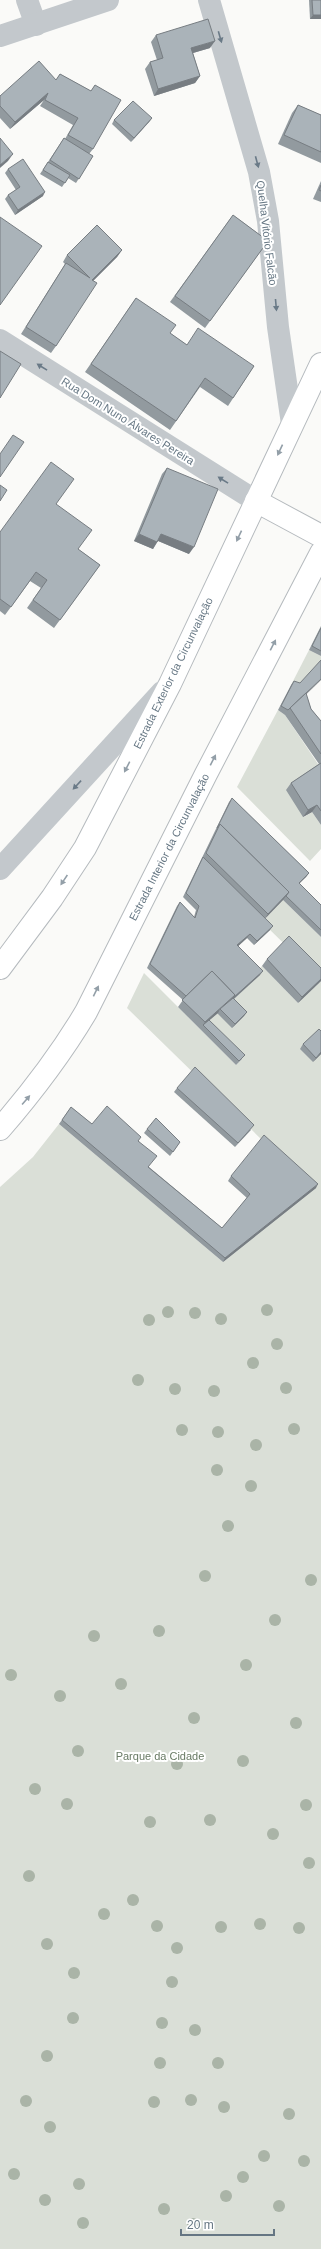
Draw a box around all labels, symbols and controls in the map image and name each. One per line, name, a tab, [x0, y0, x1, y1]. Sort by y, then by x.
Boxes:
one-way arrow	[217, 32, 223, 44]
one-way arrow	[254, 156, 260, 168]
street label: Quelha Vitório Falcão	[255, 180, 279, 286]
one-way arrow	[273, 299, 279, 311]
one-way arrow	[36, 363, 48, 370]
street label: Rua Dom Nuno Álvares Pereira	[59, 375, 197, 467]
one-way arrow	[277, 444, 283, 456]
one-way arrow	[217, 477, 229, 484]
one-way arrow	[236, 531, 242, 542]
street label: Estrada Exterior da Circunvalação	[131, 595, 215, 751]
one-way arrow	[269, 639, 276, 650]
one-way arrow	[210, 754, 217, 766]
one-way arrow	[124, 761, 130, 772]
street label: Estrada Interior da Circunvalação	[127, 772, 211, 922]
one-way arrow	[73, 780, 82, 789]
one-way arrow	[60, 874, 67, 886]
one-way arrow	[93, 985, 99, 997]
one-way arrow	[21, 1094, 30, 1105]
park label: Parque da Cidade	[116, 1750, 204, 1762]
scale bar	[181, 2211, 274, 2237]
text: 20 m	[187, 2218, 214, 2232]

